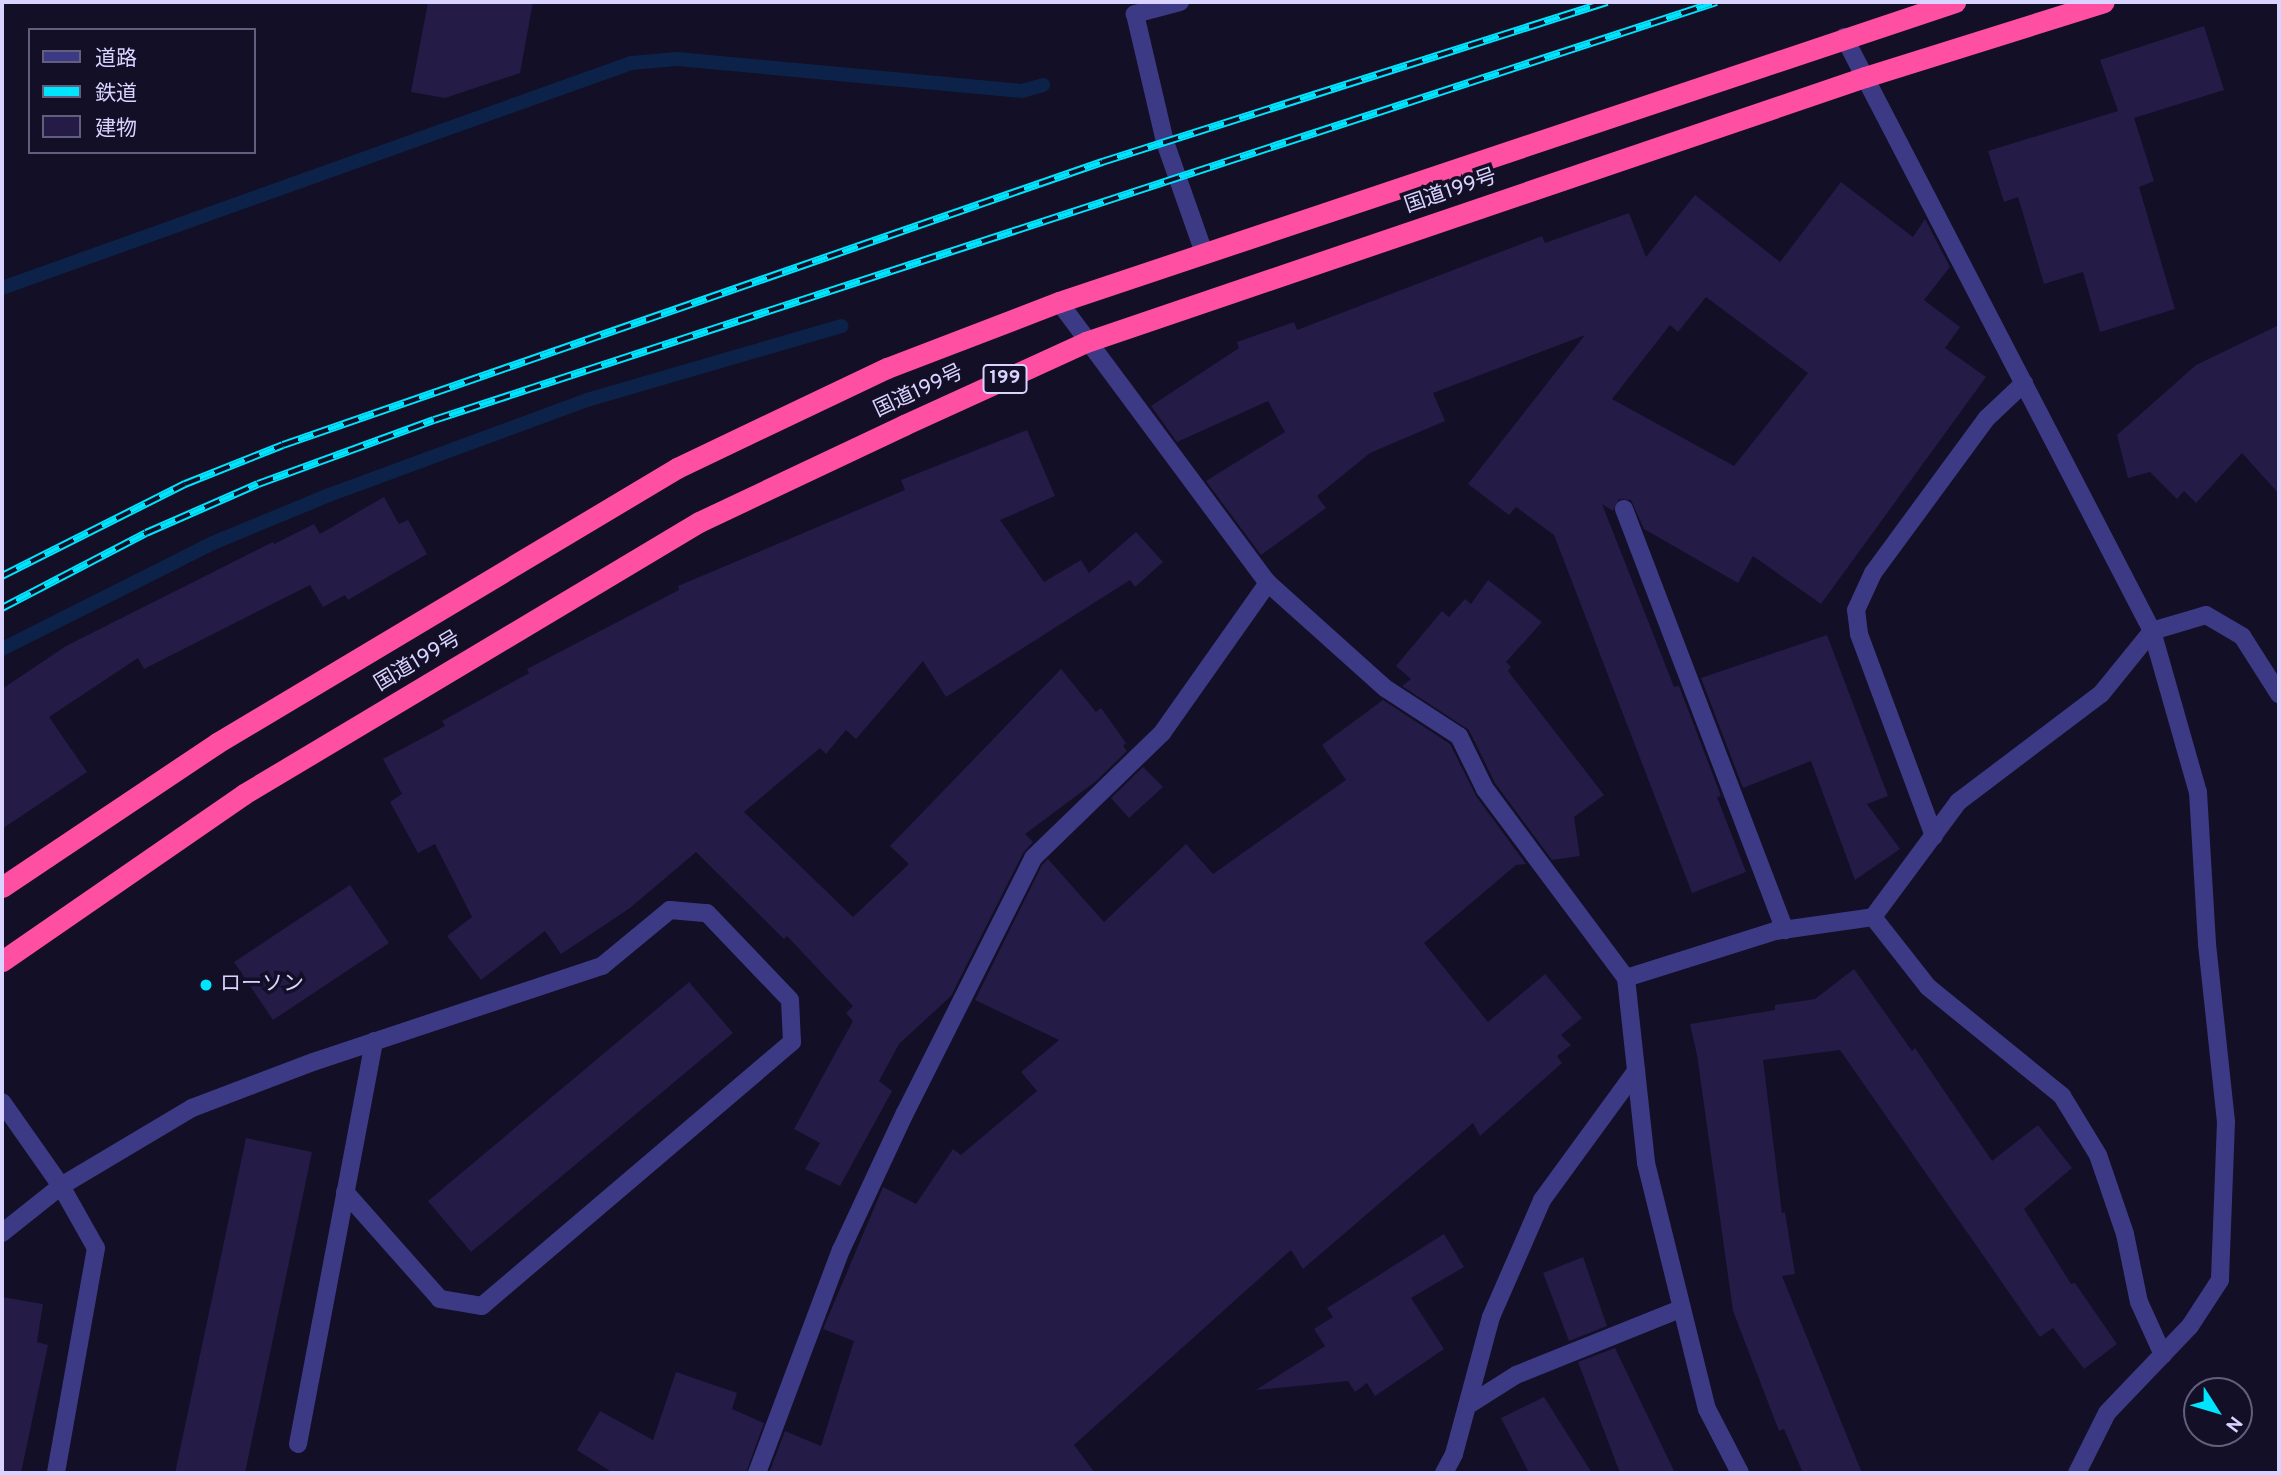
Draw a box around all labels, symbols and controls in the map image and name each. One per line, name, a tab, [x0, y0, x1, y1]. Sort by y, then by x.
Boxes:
legend	[28, 28, 256, 154]
text: 道路	[95, 46, 137, 73]
text: 鉄道	[95, 81, 137, 108]
text: 建物	[95, 116, 137, 143]
street label: 国道199号	[1402, 164, 1500, 220]
street label: 国道199号	[870, 360, 968, 424]
road number: 199	[982, 364, 1028, 394]
street label: 国道199号	[370, 627, 466, 697]
place label: ローソン	[220, 972, 304, 998]
marker: ローソン	[198, 977, 214, 993]
north arrow	[2183, 1377, 2253, 1447]
text: N	[2219, 1411, 2247, 1436]

